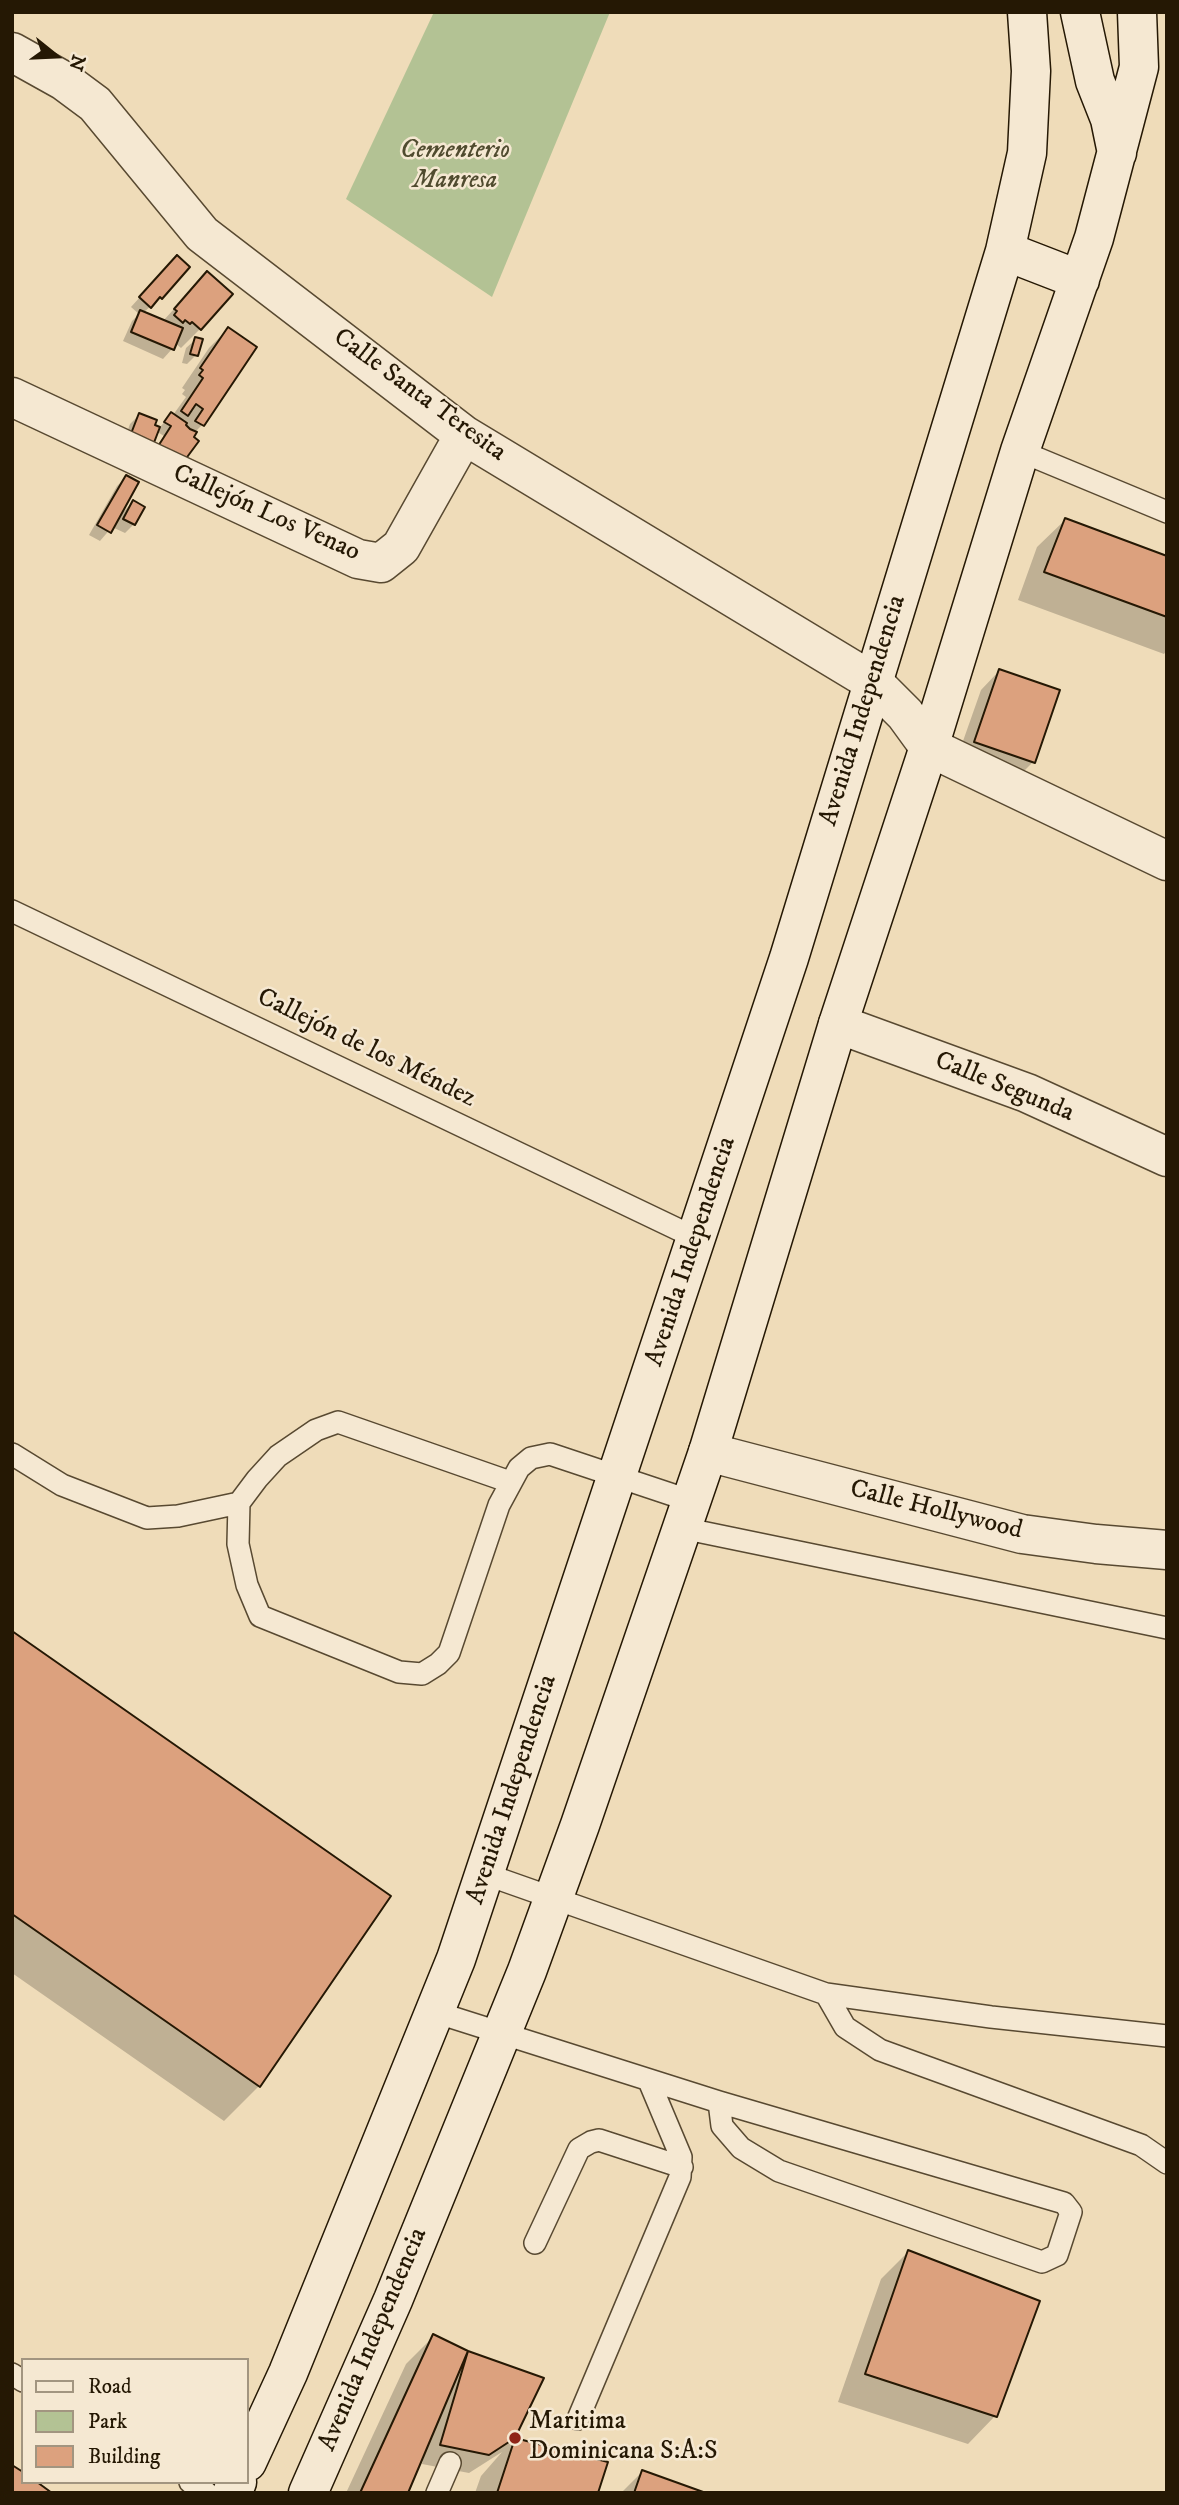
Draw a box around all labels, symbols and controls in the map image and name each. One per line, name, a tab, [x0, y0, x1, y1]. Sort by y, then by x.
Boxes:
north arrow	[21, 21, 91, 91]
text: N	[63, 52, 90, 74]
park label: Cementerio Manresa	[400, 136, 510, 198]
street label: Calle Santa Teresita	[326, 323, 512, 469]
street label: Callejón Los Venao	[168, 459, 364, 569]
street label: Avenida Independencia	[814, 592, 914, 830]
street label: Callejón de los Méndez	[252, 983, 480, 1115]
street label: Calle Segunda	[930, 1046, 1078, 1130]
street label: Avenida Independencia	[640, 1133, 744, 1371]
street label: Calle Hollywood	[847, 1474, 1025, 1548]
street label: Avenida Independencia	[461, 1671, 565, 1909]
street label: Avenida Independencia	[313, 2224, 435, 2456]
legend	[21, 2358, 248, 2484]
text: Road	[88, 2374, 132, 2400]
place label: Maritima Dominicana S:A:S	[529, 2407, 718, 2468]
text: Park	[88, 2409, 127, 2435]
marker: Maritima Dominicana S:A:S	[507, 2430, 523, 2446]
text: Building	[88, 2444, 160, 2470]

